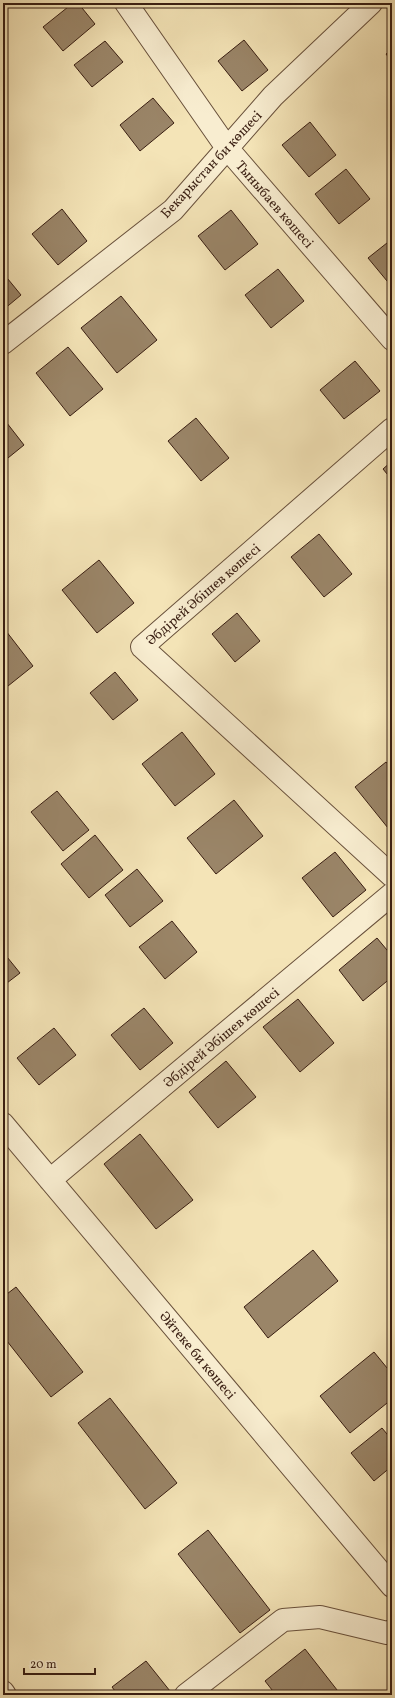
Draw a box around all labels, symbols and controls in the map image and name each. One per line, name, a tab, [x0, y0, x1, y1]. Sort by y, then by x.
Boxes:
street label: Бекарыстан би көшесі	[157, 107, 267, 223]
street label: Тыныбаев көшесі	[231, 157, 317, 253]
street label: Әбдірей Әбішев көшесі	[142, 540, 265, 650]
street label: Әбдірей Әбішев көшесі	[160, 984, 284, 1092]
street label: Әйтеке би көшесі	[154, 1308, 239, 1404]
scale bar	[24, 1650, 95, 1676]
text: 20 m	[30, 1657, 57, 1673]

